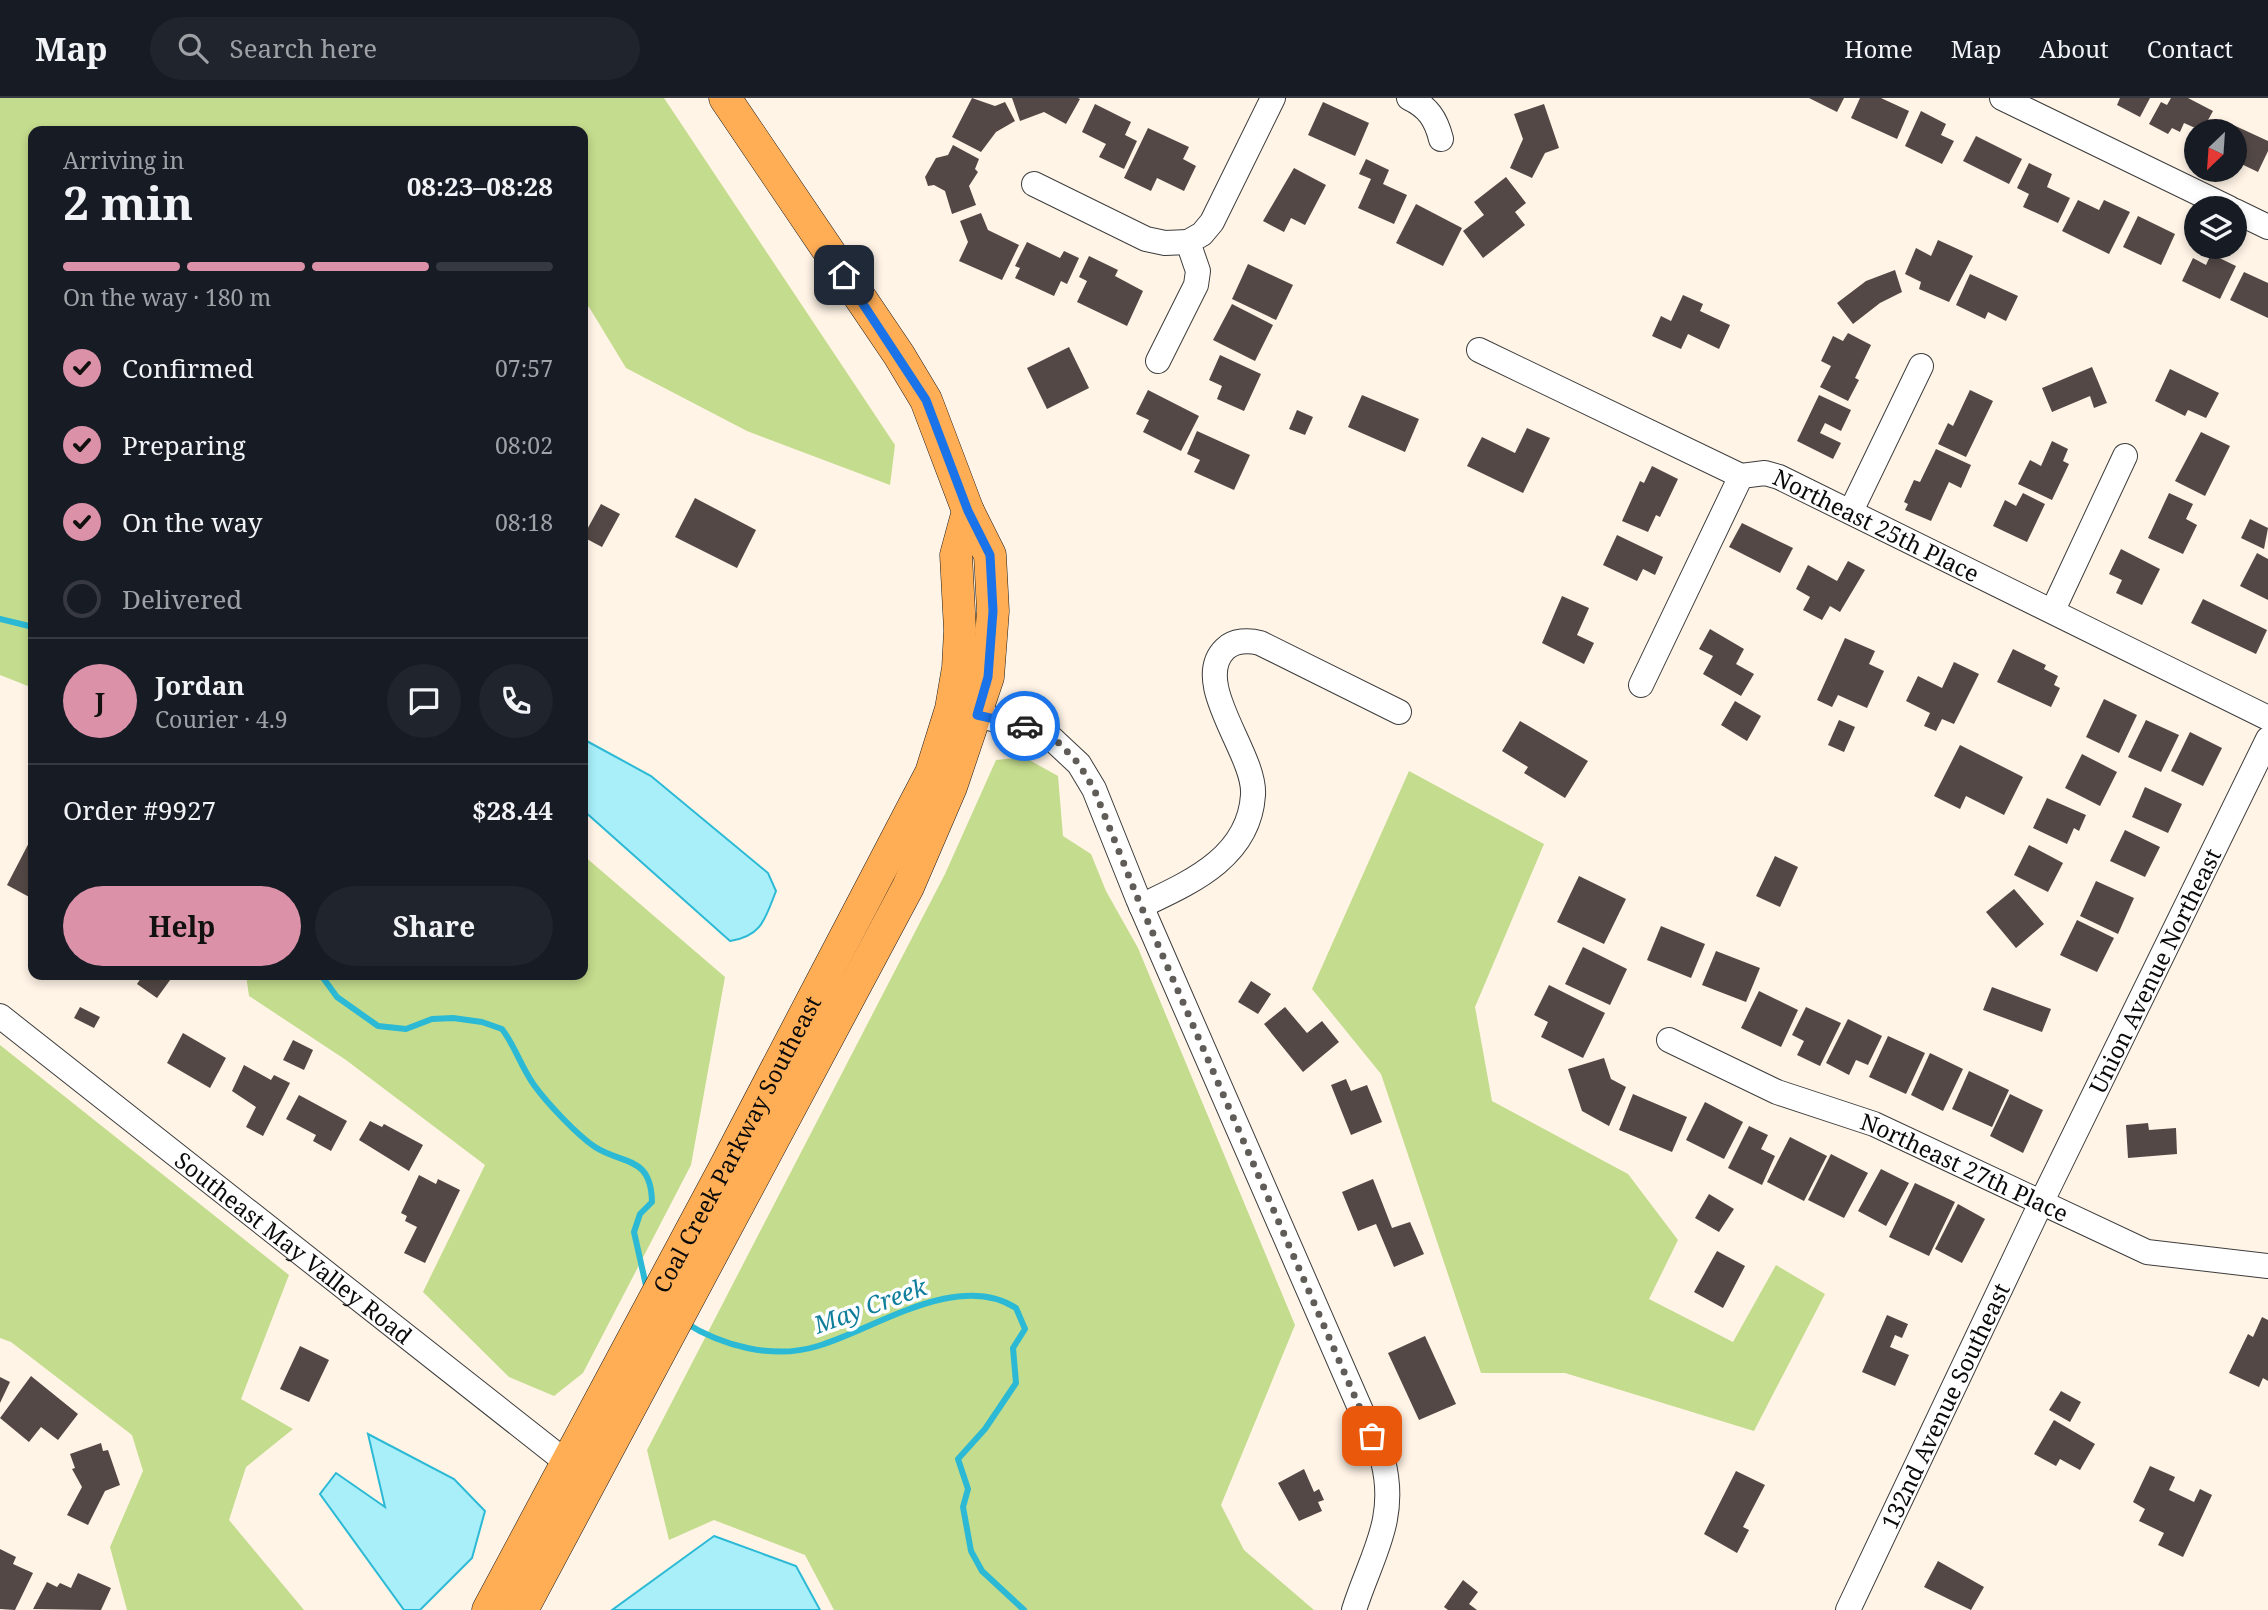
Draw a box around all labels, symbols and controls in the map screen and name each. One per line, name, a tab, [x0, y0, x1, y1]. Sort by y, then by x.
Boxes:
search box	[150, 17, 640, 80]
text: Map	[35, 26, 108, 71]
icon: search	[174, 29, 212, 67]
text: Search here	[230, 30, 377, 66]
text: Home	[1844, 32, 1913, 65]
text: Map	[1951, 32, 2002, 65]
text: About	[2040, 32, 2109, 65]
text: Contact	[2147, 32, 2233, 65]
north arrow	[2184, 119, 2247, 182]
map controls	[2184, 119, 2247, 259]
text: Arriving in	[63, 144, 184, 176]
text: 08:23–08:28	[407, 168, 553, 204]
text: 2 min	[63, 171, 193, 233]
button: layers	[2184, 196, 2247, 259]
pin	[814, 245, 874, 305]
icon: home	[825, 256, 863, 294]
text: On the way · 180 m	[63, 281, 271, 313]
icon: check	[63, 349, 101, 387]
text: Confirmed	[122, 350, 254, 386]
text: 07:57	[495, 352, 553, 384]
icon: check	[63, 426, 101, 464]
text: Preparing	[122, 427, 246, 463]
text: 08:02	[495, 429, 553, 461]
street label: Northeast 25th Place	[1768, 461, 1985, 589]
icon: check	[63, 503, 101, 541]
text: On the way	[122, 504, 262, 540]
text: 08:18	[495, 506, 553, 538]
text: Delivered	[122, 581, 242, 617]
button: chat	[387, 664, 461, 738]
button: phone	[479, 664, 553, 738]
text: Jordan	[155, 667, 245, 703]
text: J	[95, 683, 105, 719]
courier	[990, 691, 1060, 761]
text: Courier · 4.9	[155, 703, 288, 735]
icon: car	[1006, 707, 1044, 745]
text: Order #9927	[63, 792, 216, 828]
text: $28.44	[472, 792, 553, 828]
street label: Union Avenue Northeast	[2081, 843, 2228, 1099]
button: Help	[63, 886, 301, 966]
button: Share	[315, 886, 553, 966]
street label: Coal Creek Parkway Southeast	[645, 990, 828, 1298]
street label: Northeast 27th Place	[1857, 1105, 2074, 1229]
street label: Southeast May Valley Road	[168, 1144, 419, 1351]
water label: May Creek	[808, 1269, 932, 1341]
street label: 132nd Avenue Southeast	[1873, 1278, 2017, 1534]
pin	[1342, 1406, 1402, 1466]
icon: bag	[1353, 1417, 1391, 1455]

